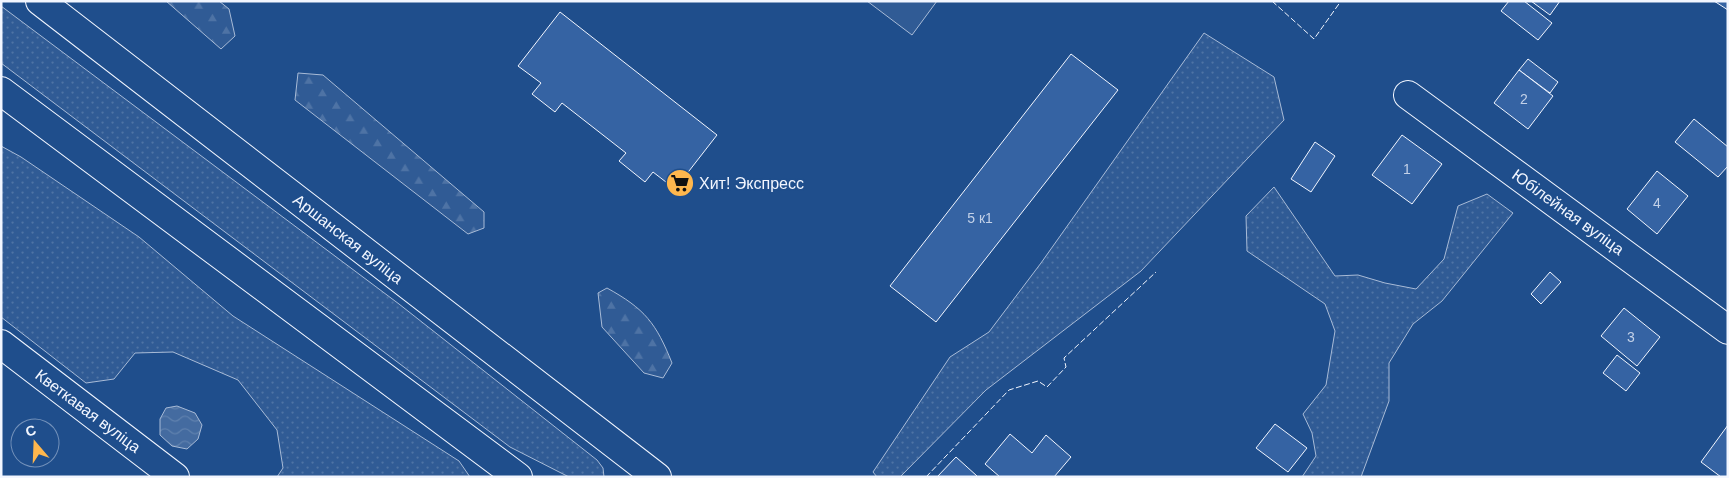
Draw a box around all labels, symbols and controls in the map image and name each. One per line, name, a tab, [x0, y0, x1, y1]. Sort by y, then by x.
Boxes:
house number: 2	[1520, 91, 1528, 107]
house number: 1	[1403, 161, 1411, 177]
street label: Юбілейная вуліца	[1509, 166, 1627, 258]
supermarket icon: Хит! Экспресс	[665, 168, 695, 198]
place label: Хит! Экспресс	[699, 175, 804, 192]
street label: Аршанская вуліца	[290, 191, 406, 287]
house number: 4	[1653, 195, 1661, 211]
house number: 5 к1	[967, 210, 993, 226]
house number: 3	[1627, 329, 1635, 345]
street label: Кветкавая вуліца	[32, 366, 144, 456]
north arrow	[10, 418, 60, 468]
text: С	[23, 421, 38, 440]

